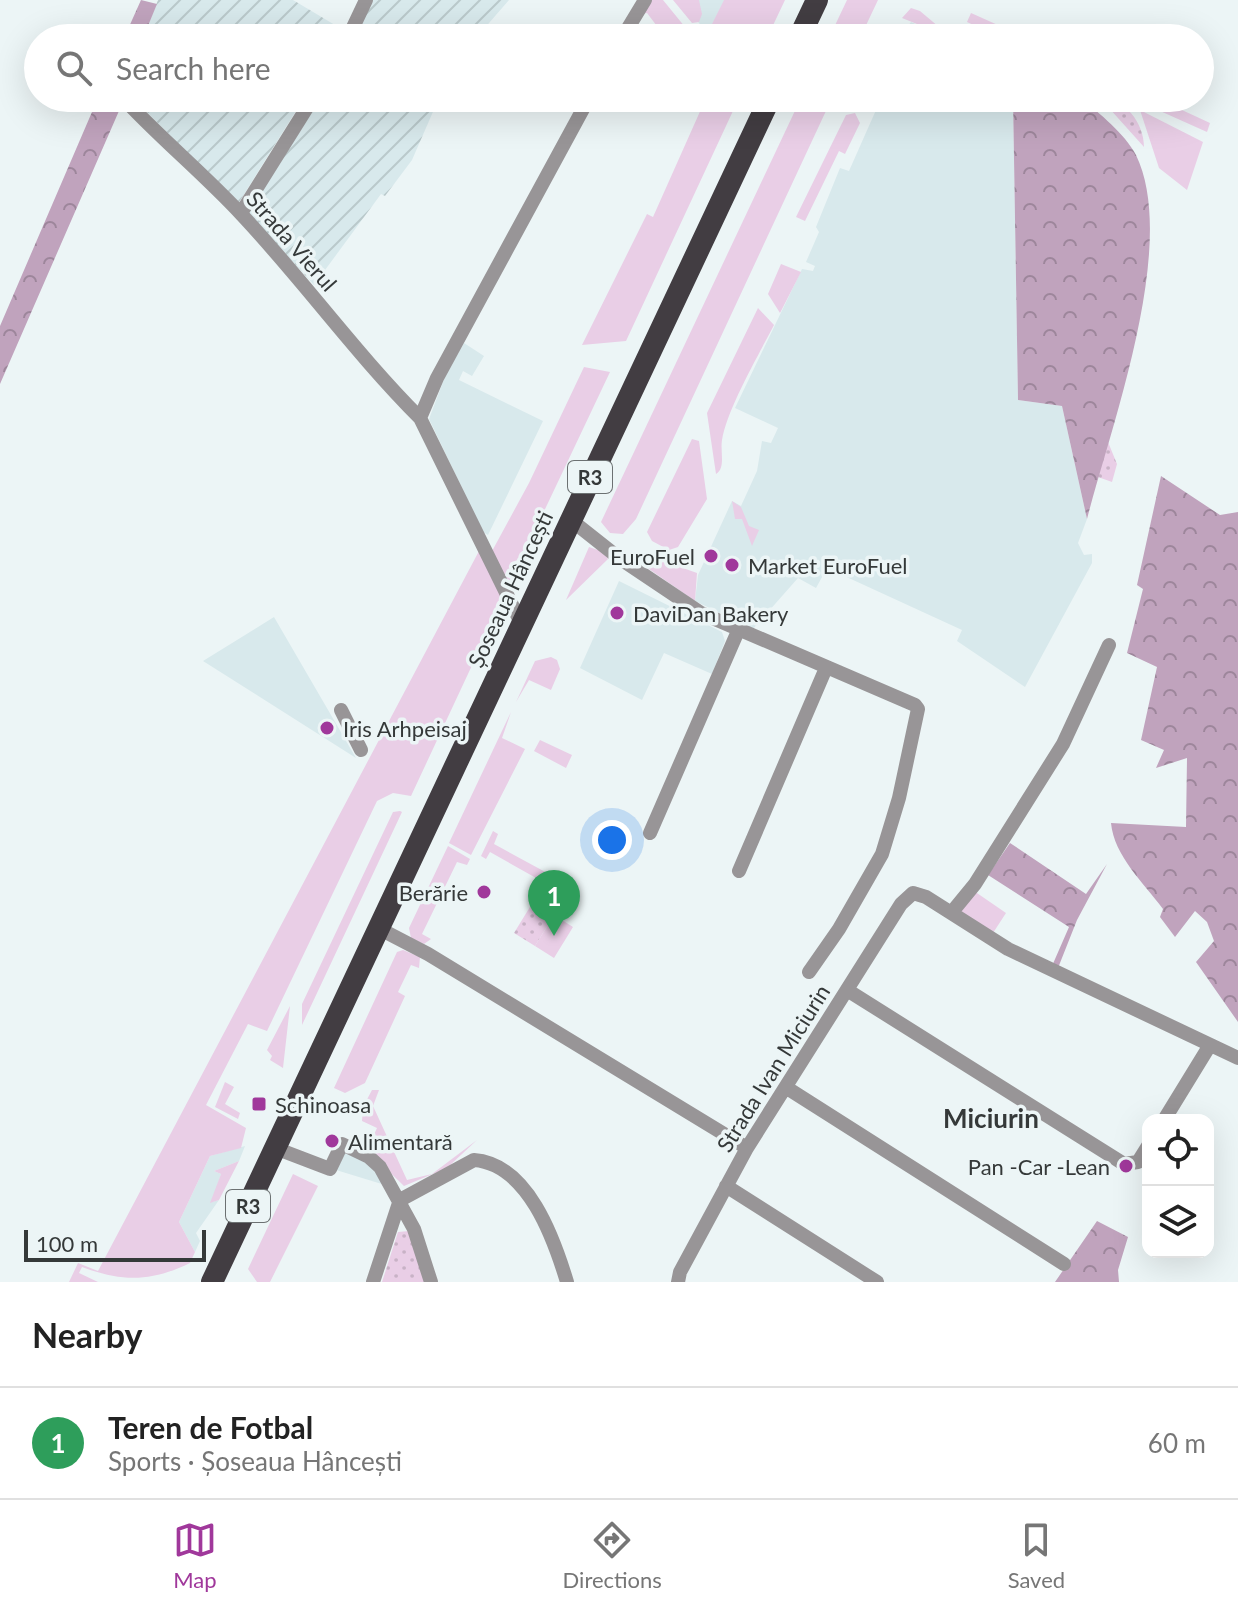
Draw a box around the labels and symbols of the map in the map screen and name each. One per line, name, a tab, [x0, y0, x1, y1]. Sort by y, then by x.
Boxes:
street label: Strada Vierul	[241, 186, 343, 296]
road number: R3	[568, 461, 612, 493]
street label: Șoseaua Hâncești	[462, 506, 558, 672]
place label: EuroFuel	[610, 543, 695, 570]
marker: EuroFuel	[702, 547, 720, 565]
place label: Market EuroFuel	[748, 552, 908, 579]
marker: Market EuroFuel	[723, 556, 741, 574]
place label: DaviDan Bakery	[633, 600, 789, 627]
marker: DaviDan Bakery	[608, 604, 626, 622]
place label: Iris Arhpeisaj	[343, 715, 467, 742]
marker: Iris Arhpeisaj	[318, 719, 336, 737]
your location	[592, 820, 632, 860]
pin: 1	[528, 870, 580, 936]
place label: Berărie	[399, 879, 468, 906]
marker: Berărie	[475, 883, 493, 901]
street label: Strada Ivan Miciurin	[711, 979, 835, 1157]
place label: Schinoasa	[275, 1091, 371, 1118]
marker: Schinoasa	[250, 1095, 268, 1113]
district label: Miciurin	[943, 1102, 1039, 1134]
place label: Alimentară	[348, 1128, 453, 1155]
marker: Alimentară	[323, 1132, 341, 1150]
place label: Pan -Car -Lean	[968, 1153, 1110, 1180]
marker: Pan -Car -Lean	[1117, 1157, 1135, 1175]
road number: R3	[226, 1190, 270, 1222]
scale bar	[24, 1226, 206, 1262]

